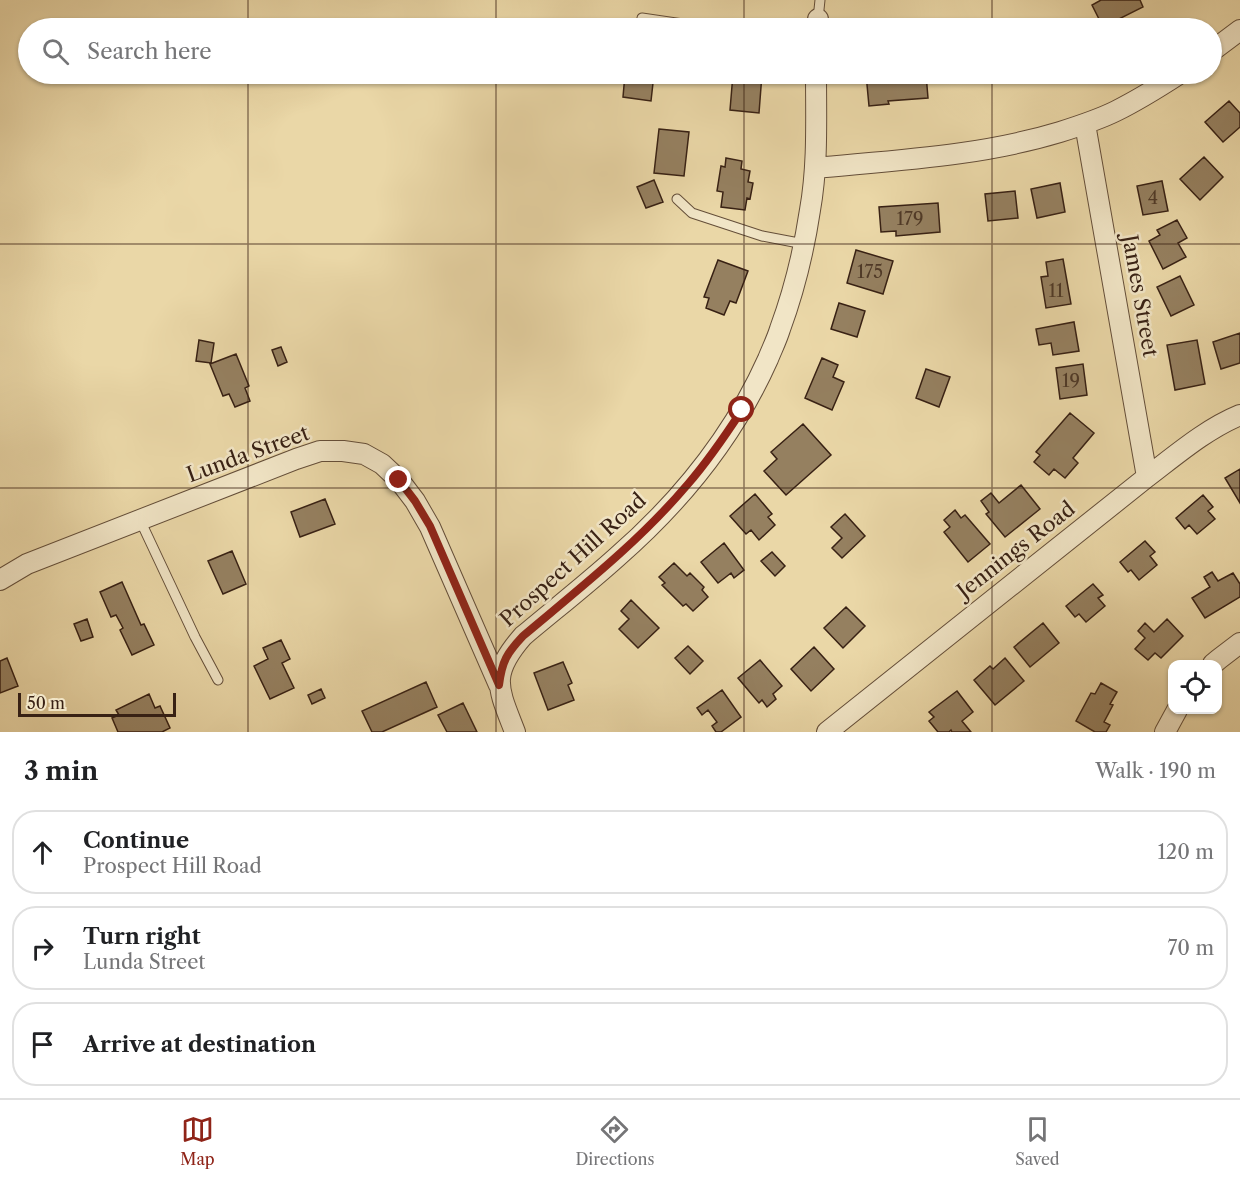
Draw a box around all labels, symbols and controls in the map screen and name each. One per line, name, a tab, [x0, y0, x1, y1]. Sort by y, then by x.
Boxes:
search box	[18, 18, 1222, 84]
icon: search	[39, 35, 72, 68]
text: Search here	[87, 38, 212, 65]
house number: 4	[1148, 187, 1158, 209]
house number: 179	[897, 208, 923, 230]
street label: James Street	[1117, 230, 1164, 360]
house number: 175	[857, 261, 883, 283]
house number: 11	[1048, 280, 1064, 302]
house number: 19	[1062, 370, 1080, 392]
route start	[728, 396, 754, 422]
street label: Lunda Street	[183, 420, 313, 487]
route end	[385, 466, 411, 492]
street label: Prospect Hill Road	[495, 487, 651, 632]
street label: Jennings Road	[949, 496, 1080, 605]
map controls	[1168, 660, 1222, 714]
button: locate	[1168, 660, 1222, 714]
scale bar	[18, 690, 176, 718]
text: 50 m	[27, 693, 65, 713]
text: 3 min	[24, 755, 98, 787]
text: Walk · 190 m	[1095, 759, 1216, 783]
text: Continue	[83, 827, 189, 854]
icon: ahead	[26, 836, 59, 869]
text: 120 m	[1157, 840, 1214, 864]
text: Prospect Hill Road	[83, 854, 262, 878]
text: Turn right	[83, 923, 201, 950]
icon: right	[26, 932, 59, 965]
text: 70 m	[1168, 936, 1214, 960]
text: Lunda Street	[83, 950, 205, 974]
icon: arrive	[26, 1028, 59, 1061]
text: Arrive at destination	[83, 1031, 316, 1058]
tab: Map	[180, 1113, 215, 1169]
tab: Directions	[575, 1113, 654, 1169]
tab: Saved	[1015, 1113, 1060, 1169]

